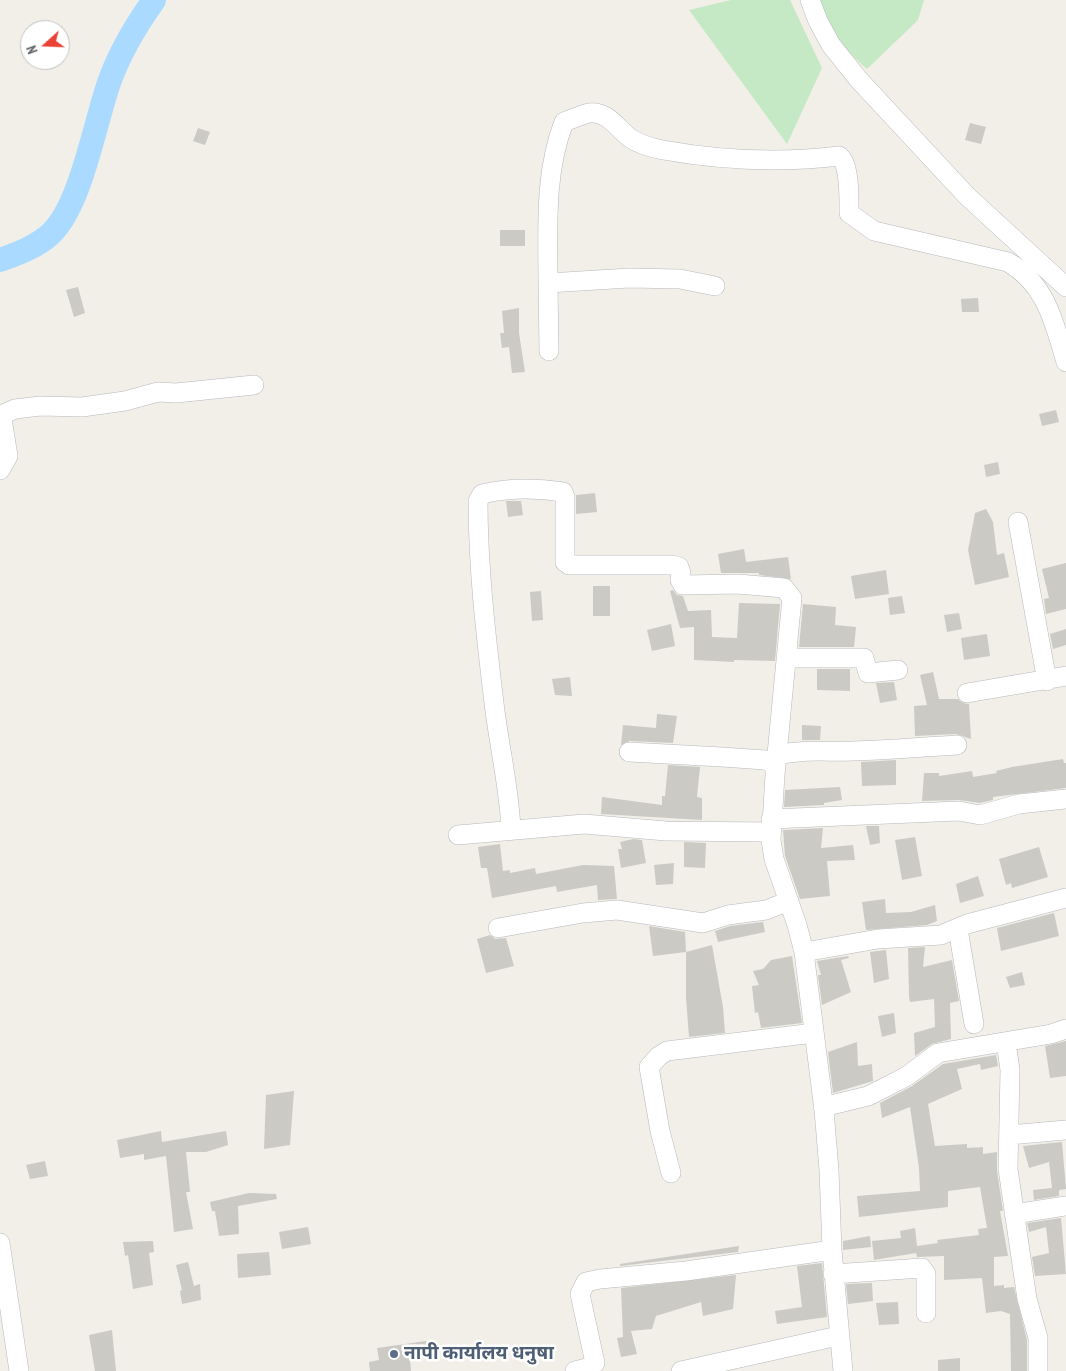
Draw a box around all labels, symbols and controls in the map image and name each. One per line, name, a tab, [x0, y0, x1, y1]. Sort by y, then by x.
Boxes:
north arrow	[20, 20, 70, 70]
text: N	[22, 43, 42, 56]
place label: नापी कार्यालय धनुषा	[404, 1343, 554, 1365]
marker: नापी कार्यालय धनुषा	[388, 1348, 400, 1360]

